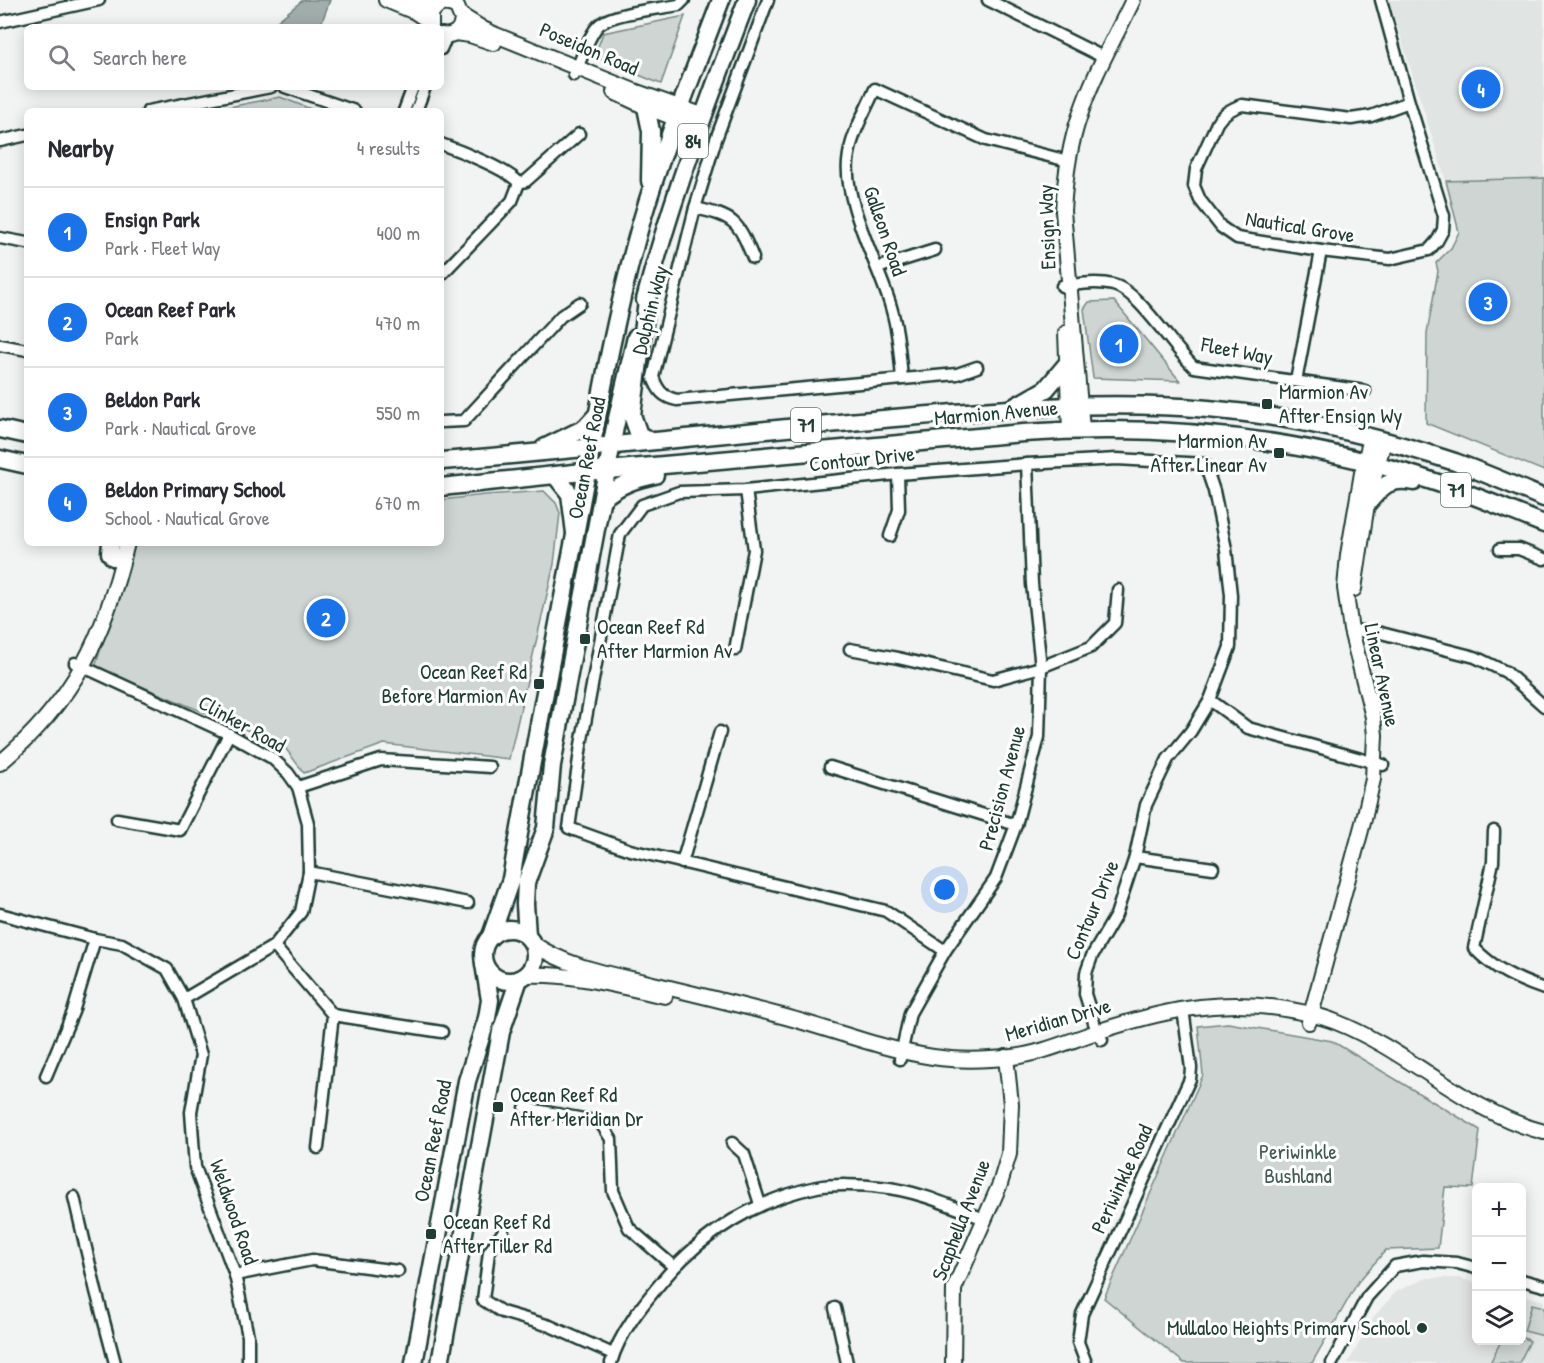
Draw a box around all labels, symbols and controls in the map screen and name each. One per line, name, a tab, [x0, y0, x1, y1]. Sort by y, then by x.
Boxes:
street label: Poseidon Road	[535, 15, 643, 82]
search box	[24, 24, 444, 90]
icon: search	[45, 41, 78, 74]
text: Search here	[93, 42, 187, 72]
pin: 4	[1462, 66, 1500, 112]
road number: 84	[678, 124, 708, 158]
text: Nearby	[48, 130, 114, 165]
text: 4 results	[357, 134, 420, 161]
street label: Galleon Road	[857, 182, 914, 279]
street label: Ensign Way	[1031, 184, 1062, 270]
text: Ensign Park	[105, 204, 200, 234]
street label: Nautical Grove	[1244, 204, 1357, 249]
text: 1	[64, 219, 71, 246]
text: 400 m	[376, 219, 420, 246]
text: Park · Fleet Way	[105, 234, 221, 261]
street label: Dolphin Way	[624, 262, 675, 357]
pin: 3	[1468, 280, 1508, 324]
text: Ocean Reef Park	[105, 294, 235, 324]
text: 2	[63, 309, 72, 336]
text: 470 m	[375, 309, 420, 336]
pin: 1	[1100, 322, 1138, 366]
text: Park	[105, 324, 138, 351]
street label: Fleet Way	[1198, 329, 1275, 372]
place label: Marmion Av After Ensign Wy	[1279, 377, 1402, 430]
text: Beldon Park	[105, 384, 200, 414]
street label: Marmion Avenue	[933, 393, 1059, 432]
street label: Ocean Reef Road	[560, 394, 613, 521]
marker: Marmion Av After Ensign Wy	[1260, 397, 1274, 411]
text: 3	[63, 399, 72, 426]
text: 550 m	[376, 399, 420, 426]
road number: 71	[791, 408, 821, 442]
text: Park · Nautical Grove	[105, 414, 256, 441]
place label: Marmion Av After Linear Av	[1151, 426, 1268, 479]
street label: Contour Drive	[808, 439, 916, 478]
marker: Marmion Av After Linear Av	[1272, 446, 1286, 460]
road number: 71	[1441, 473, 1471, 507]
text: Beldon Primary School	[105, 474, 285, 504]
text: 4	[64, 489, 71, 516]
text: 670 m	[375, 489, 420, 516]
text: School · Nautical Grove	[105, 504, 270, 531]
pin: 2	[306, 596, 346, 640]
place label: Ocean Reef Rd After Marmion Av	[597, 612, 733, 665]
street label: Linear Avenue	[1357, 621, 1408, 729]
marker: Ocean Reef Rd After Marmion Av	[578, 632, 592, 646]
place label: Ocean Reef Rd Before Marmion Av	[381, 657, 528, 710]
marker: Ocean Reef Rd Before Marmion Av	[532, 677, 546, 691]
street label: Clinker Road	[193, 688, 291, 759]
street label: Precision Avenue	[971, 722, 1032, 854]
street label: Contour Drive	[1057, 855, 1126, 964]
your location	[930, 875, 959, 904]
street label: Meridian Drive	[1002, 991, 1114, 1048]
street label: Ocean Reef Road	[406, 1077, 459, 1204]
place label: Ocean Reef Rd After Meridian Dr	[510, 1080, 643, 1133]
marker: Ocean Reef Rd After Meridian Dr	[491, 1100, 505, 1114]
street label: Periwinkle Road	[1084, 1120, 1159, 1238]
park label: Periwinkle Bushland	[1259, 1137, 1337, 1190]
street label: Scaphella Avenue	[924, 1155, 997, 1285]
street label: Weldwood Road	[203, 1156, 266, 1268]
map controls	[1472, 1183, 1526, 1345]
button: +	[1472, 1183, 1526, 1237]
place label: Ocean Reef Rd After Tiller Rd	[443, 1207, 552, 1260]
marker: Ocean Reef Rd After Tiller Rd	[424, 1227, 438, 1241]
button: −	[1472, 1237, 1526, 1291]
button: layers	[1472, 1291, 1526, 1345]
place label: Mullaloo Heights Primary School	[1167, 1313, 1410, 1342]
marker: Mullaloo Heights Primary School	[1415, 1321, 1429, 1335]

